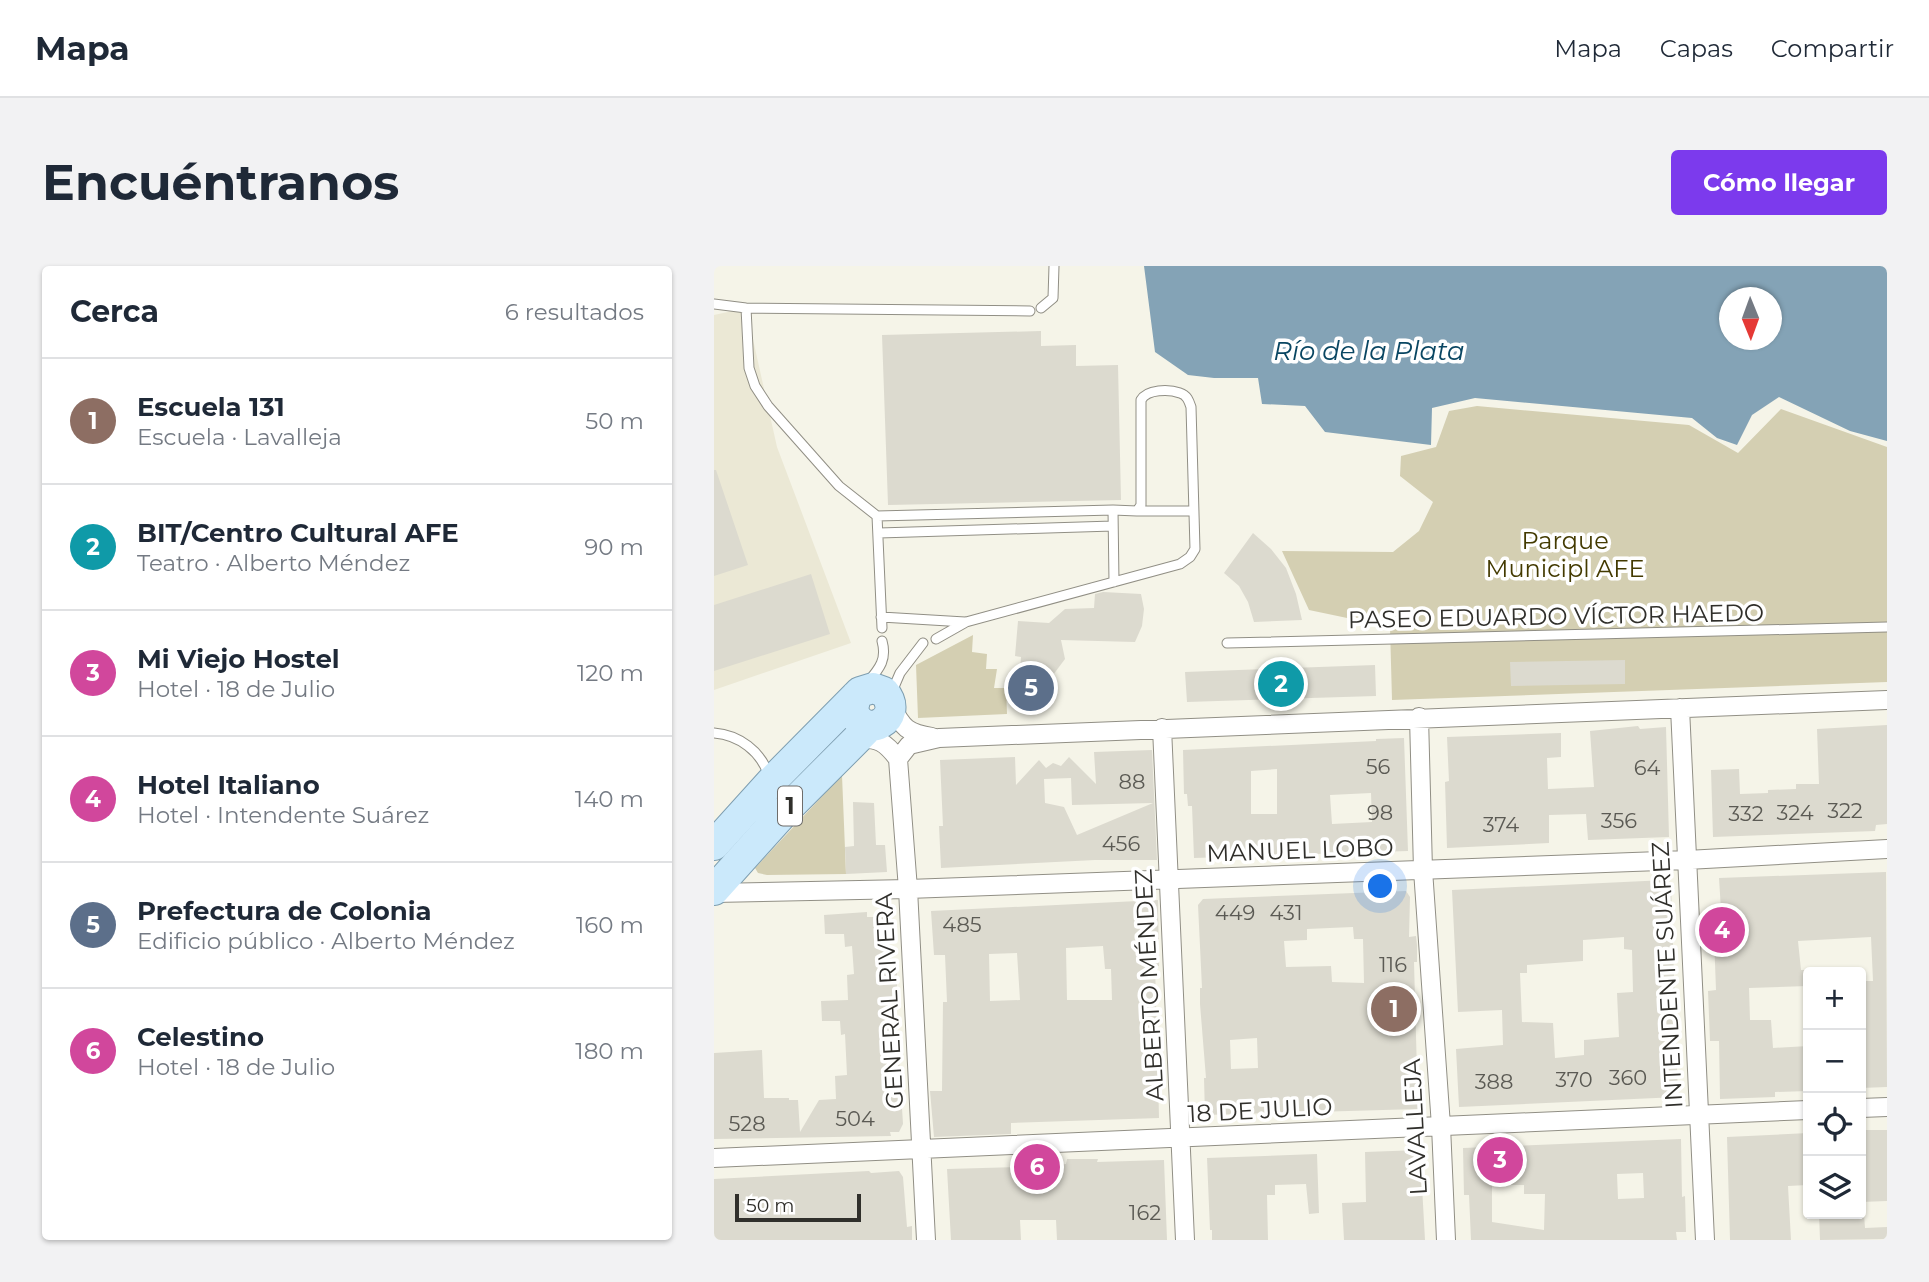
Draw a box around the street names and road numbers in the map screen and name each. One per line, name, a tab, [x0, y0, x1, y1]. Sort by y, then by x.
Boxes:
street label: PASEO EDUARDO VÍCTOR HAEDO	[1348, 598, 1764, 634]
road number: 1	[778, 786, 802, 826]
street label: MANUEL LOBO	[1206, 832, 1394, 868]
street label: INTENDENTE SUÁREZ	[1646, 841, 1688, 1109]
street label: ALBERTO MÉNDEZ	[1128, 868, 1170, 1102]
street label: GENERAL RIVERA	[869, 891, 909, 1110]
street label: LAVALLEJA	[1397, 1057, 1433, 1196]
street label: 18 DE JULIO	[1187, 1092, 1333, 1128]

